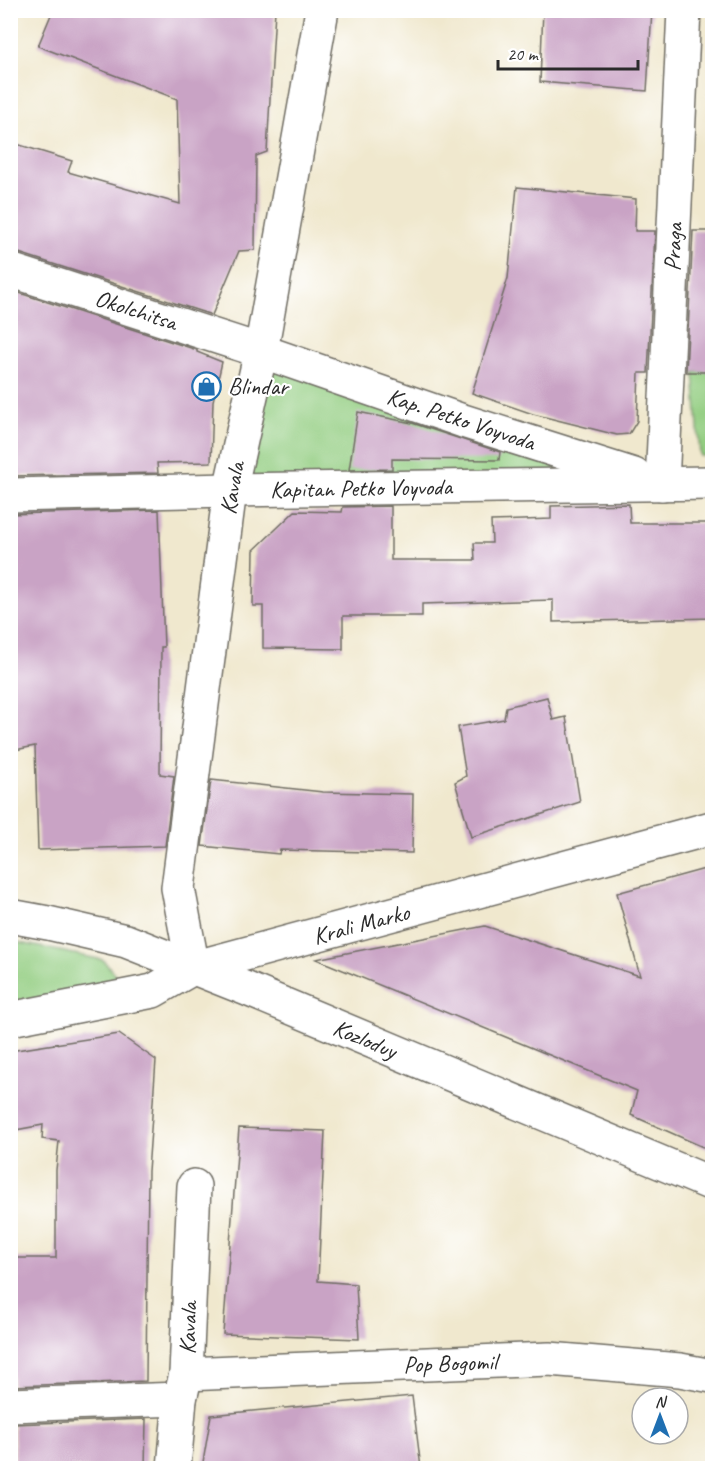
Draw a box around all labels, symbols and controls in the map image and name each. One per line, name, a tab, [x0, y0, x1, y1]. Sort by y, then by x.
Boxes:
scale bar	[498, 33, 638, 71]
text: 20 m	[507, 43, 540, 65]
street label: Praga	[657, 221, 689, 272]
street label: Okolchitsa	[91, 283, 183, 338]
shop icon: Blindar	[191, 370, 223, 402]
place label: Blindar	[228, 371, 290, 401]
street label: Kap. Petko Voyvoda	[383, 381, 540, 457]
street label: Kavala	[213, 457, 252, 516]
street label: Kapitan Petko Voyvoda	[270, 471, 454, 505]
street label: Krali Marko	[310, 896, 414, 951]
street label: Kozloduy	[329, 1012, 403, 1066]
street label: Kavala	[172, 1299, 204, 1355]
street label: Pop Bogomil	[403, 1346, 501, 1380]
north arrow	[630, 1386, 690, 1446]
text: N	[655, 1392, 668, 1412]

